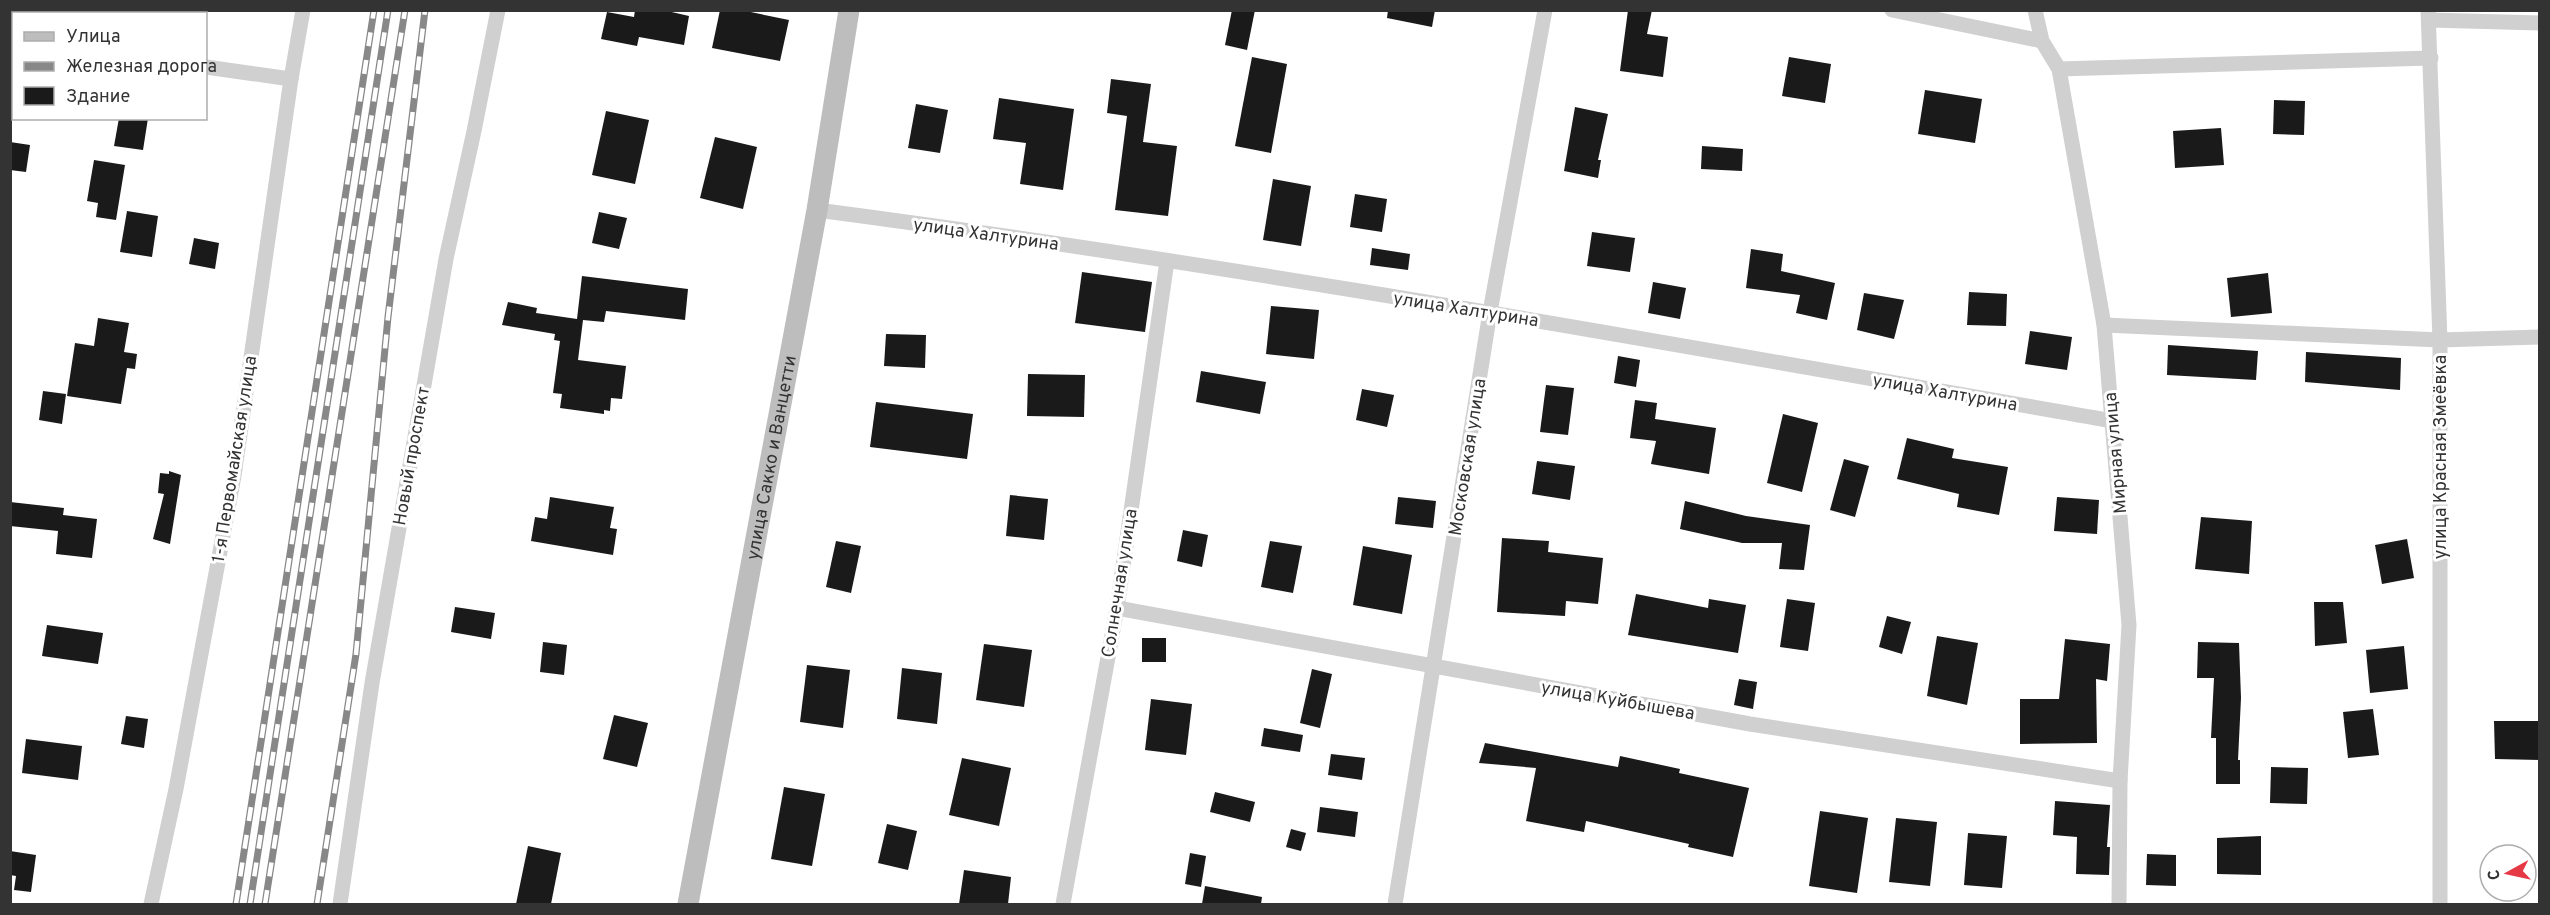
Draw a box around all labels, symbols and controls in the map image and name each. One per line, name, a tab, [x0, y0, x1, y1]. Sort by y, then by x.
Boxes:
legend	[12, 12, 207, 120]
text: Улица	[66, 26, 120, 49]
text: Железная дорога	[66, 56, 217, 79]
text: Здание	[66, 86, 130, 109]
street label: улица Халтурина	[912, 214, 1060, 257]
street label: улица Халтурина	[1391, 288, 1540, 333]
street label: 1-я Первомайская улица	[208, 354, 263, 564]
street label: улица Сакко и Ванцетти	[742, 354, 803, 562]
street label: улица Красная Змеёвка	[2430, 355, 2453, 559]
street label: улица Халтурина	[1870, 369, 2019, 418]
street label: Московская улица	[1445, 377, 1492, 538]
street label: Новый проспект	[389, 385, 436, 528]
street label: Мирная улица	[2100, 391, 2133, 515]
street label: Солнечная улица	[1097, 507, 1144, 659]
street label: улица Куйбышева	[1539, 677, 1696, 726]
north arrow	[2478, 843, 2538, 903]
text: С	[2485, 868, 2506, 881]

